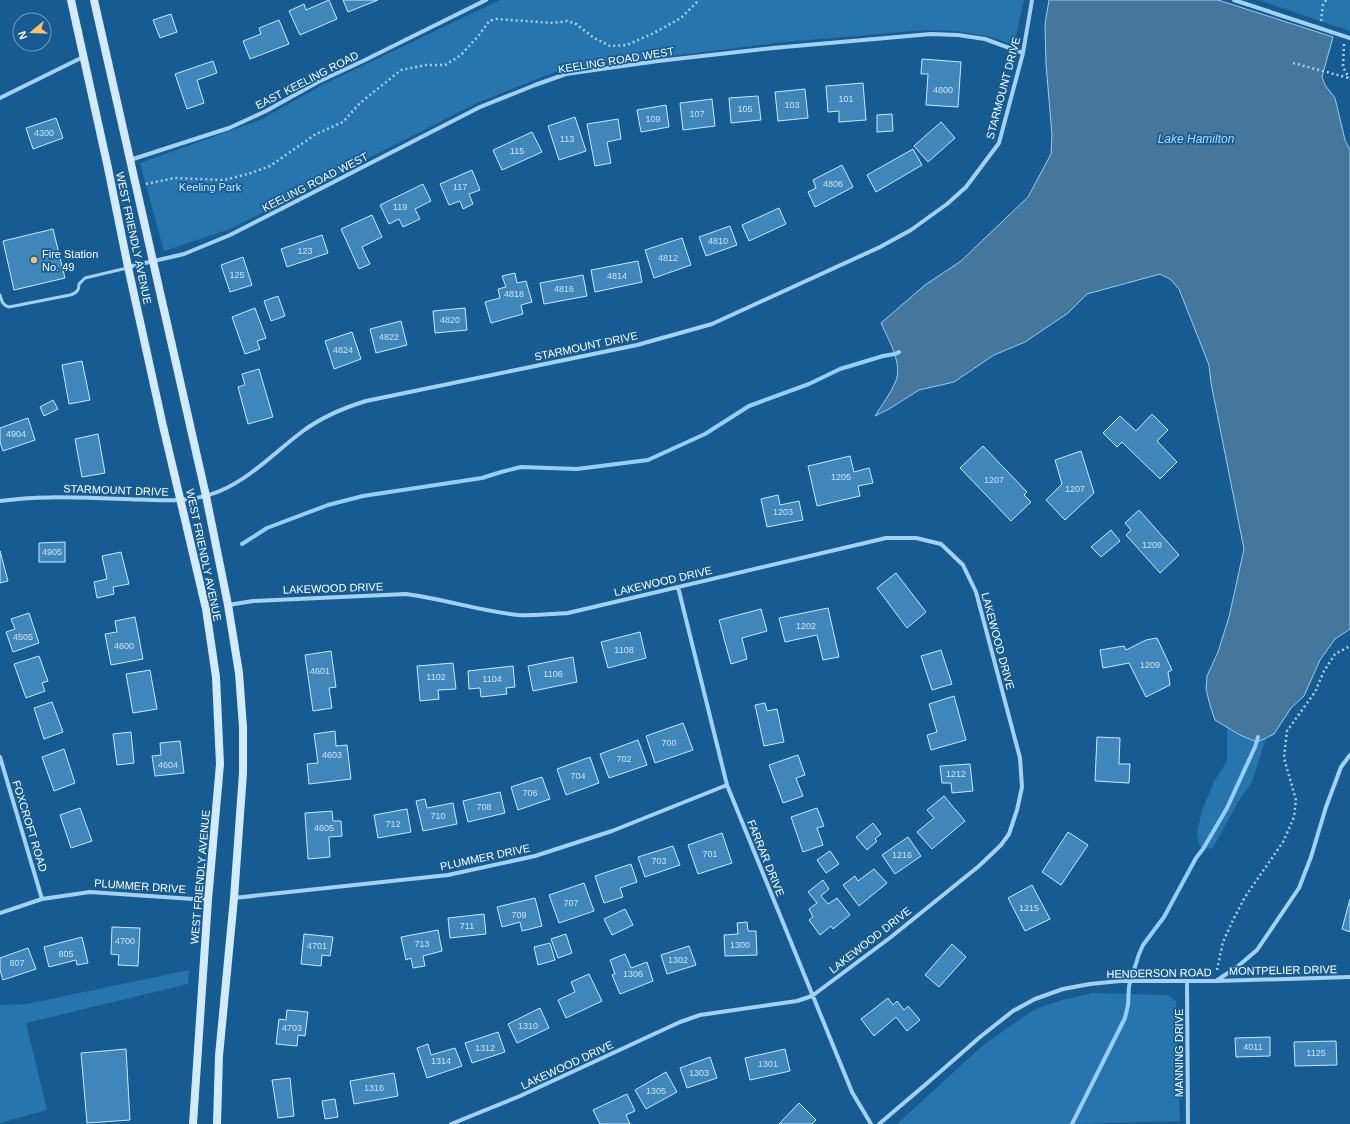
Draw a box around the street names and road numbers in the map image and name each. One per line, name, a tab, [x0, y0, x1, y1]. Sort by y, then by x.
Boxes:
street label: STARMOUNT DRIVE	[984, 36, 1022, 140]
street label: KEELING ROAD WEST	[557, 45, 675, 75]
street label: EAST KEELING ROAD	[253, 49, 361, 111]
street label: KEELING ROAD WEST	[260, 150, 370, 214]
street label: WEST FRIENDLY AVENUE	[114, 171, 154, 305]
street label: STARMOUNT DRIVE	[533, 329, 639, 363]
street label: STARMOUNT DRIVE	[63, 482, 169, 498]
street label: WEST FRIENDLY AVENUE	[184, 488, 224, 622]
street label: LAKEWOOD DRIVE	[613, 564, 713, 598]
street label: LAKEWOOD DRIVE	[283, 580, 383, 596]
street label: LAKEWOOD DRIVE	[979, 591, 1017, 691]
street label: FOXCROFT ROAD	[10, 779, 50, 873]
street label: WEST FRIENDLY AVENUE	[188, 809, 212, 945]
street label: FARRAR DRIVE	[745, 818, 787, 898]
street label: PLUMMER DRIVE	[439, 842, 531, 872]
street label: PLUMMER DRIVE	[94, 877, 186, 895]
street label: LAKEWOOD DRIVE	[827, 904, 913, 976]
street label: MONTPELIER DRIVE	[1229, 963, 1337, 977]
street label: HENDERSON ROAD	[1106, 966, 1212, 980]
street label: MANNING DRIVE	[1173, 1009, 1185, 1097]
street label: LAKEWOOD DRIVE	[519, 1038, 615, 1092]

